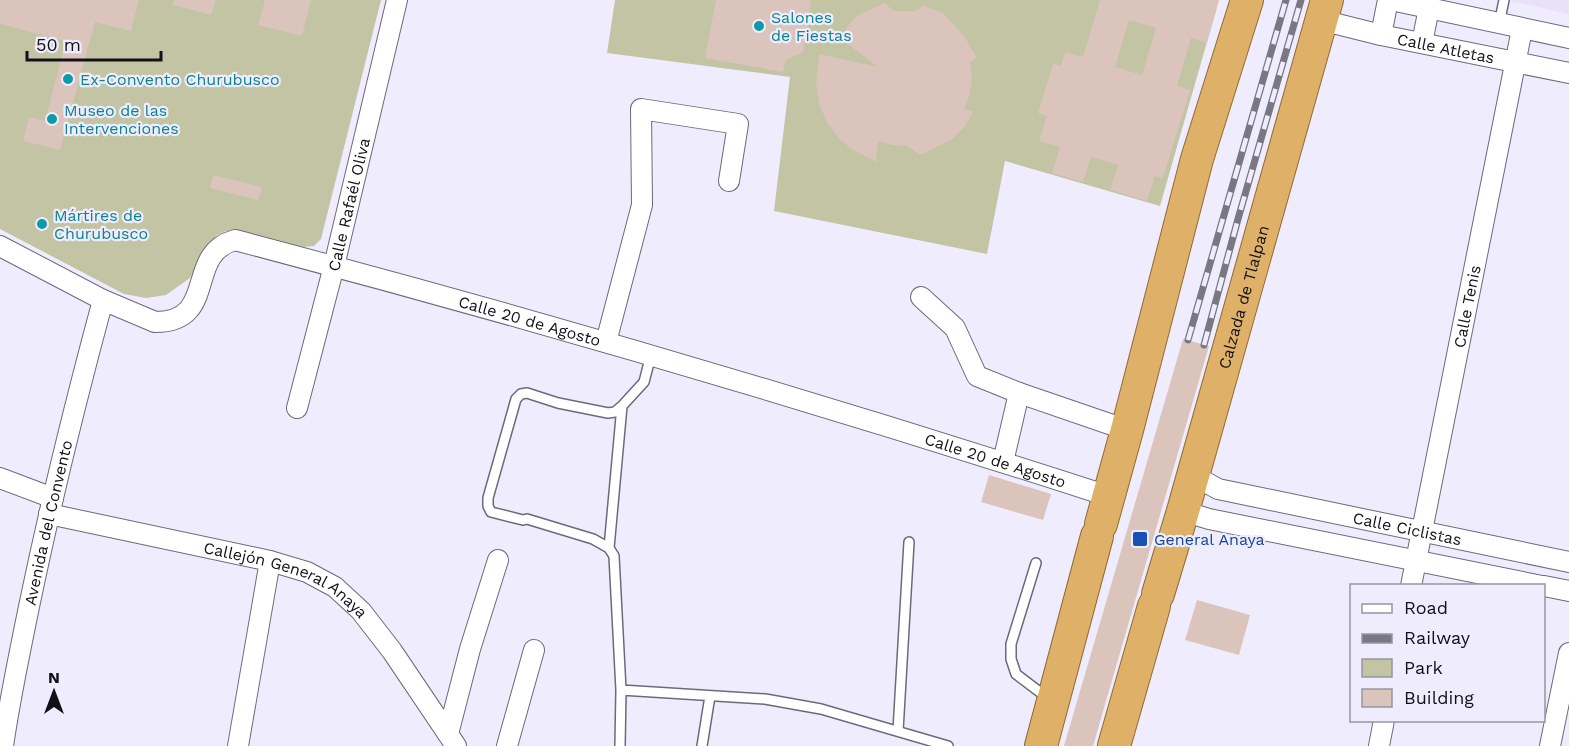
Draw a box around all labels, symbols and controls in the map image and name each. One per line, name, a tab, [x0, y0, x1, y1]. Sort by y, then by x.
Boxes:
place label: Salones de Fiestas	[771, 8, 852, 45]
marker: Salones de Fiestas	[752, 19, 766, 33]
scale bar	[27, 24, 160, 62]
street label: Calle Atletas	[1395, 29, 1496, 68]
text: 50 m	[36, 34, 81, 55]
place label: Ex-Convento Churubusco	[80, 70, 280, 89]
marker: Ex-Convento Churubusco	[61, 72, 75, 86]
place label: Museo de las Intervenciones	[64, 101, 179, 138]
marker: Museo de las Intervenciones	[45, 112, 59, 126]
street label: Calle Rafaél Oliva	[324, 136, 374, 273]
place label: Mártires de Churubusco	[54, 206, 148, 243]
marker: Mártires de Churubusco	[35, 217, 49, 231]
street label: Calzada de Tlalpan	[1215, 223, 1273, 371]
street label: Calle Tenis	[1450, 264, 1485, 350]
street label: Calle 20 de Agosto	[456, 292, 603, 350]
street label: Calle 20 de Agosto	[922, 430, 1068, 492]
street label: Avenida del Convento	[21, 438, 77, 607]
street label: Calle Ciclistas	[1351, 508, 1463, 549]
marker: General Anaya	[1131, 530, 1149, 548]
place label: General Anaya	[1154, 530, 1265, 549]
street label: Callejón General Anaya	[202, 538, 372, 622]
legend	[1350, 584, 1545, 722]
text: Road	[1404, 597, 1448, 618]
text: Railway	[1404, 627, 1471, 648]
text: Park	[1404, 657, 1443, 678]
north arrow	[24, 662, 84, 722]
text: N	[48, 668, 60, 687]
text: Building	[1404, 687, 1474, 708]

